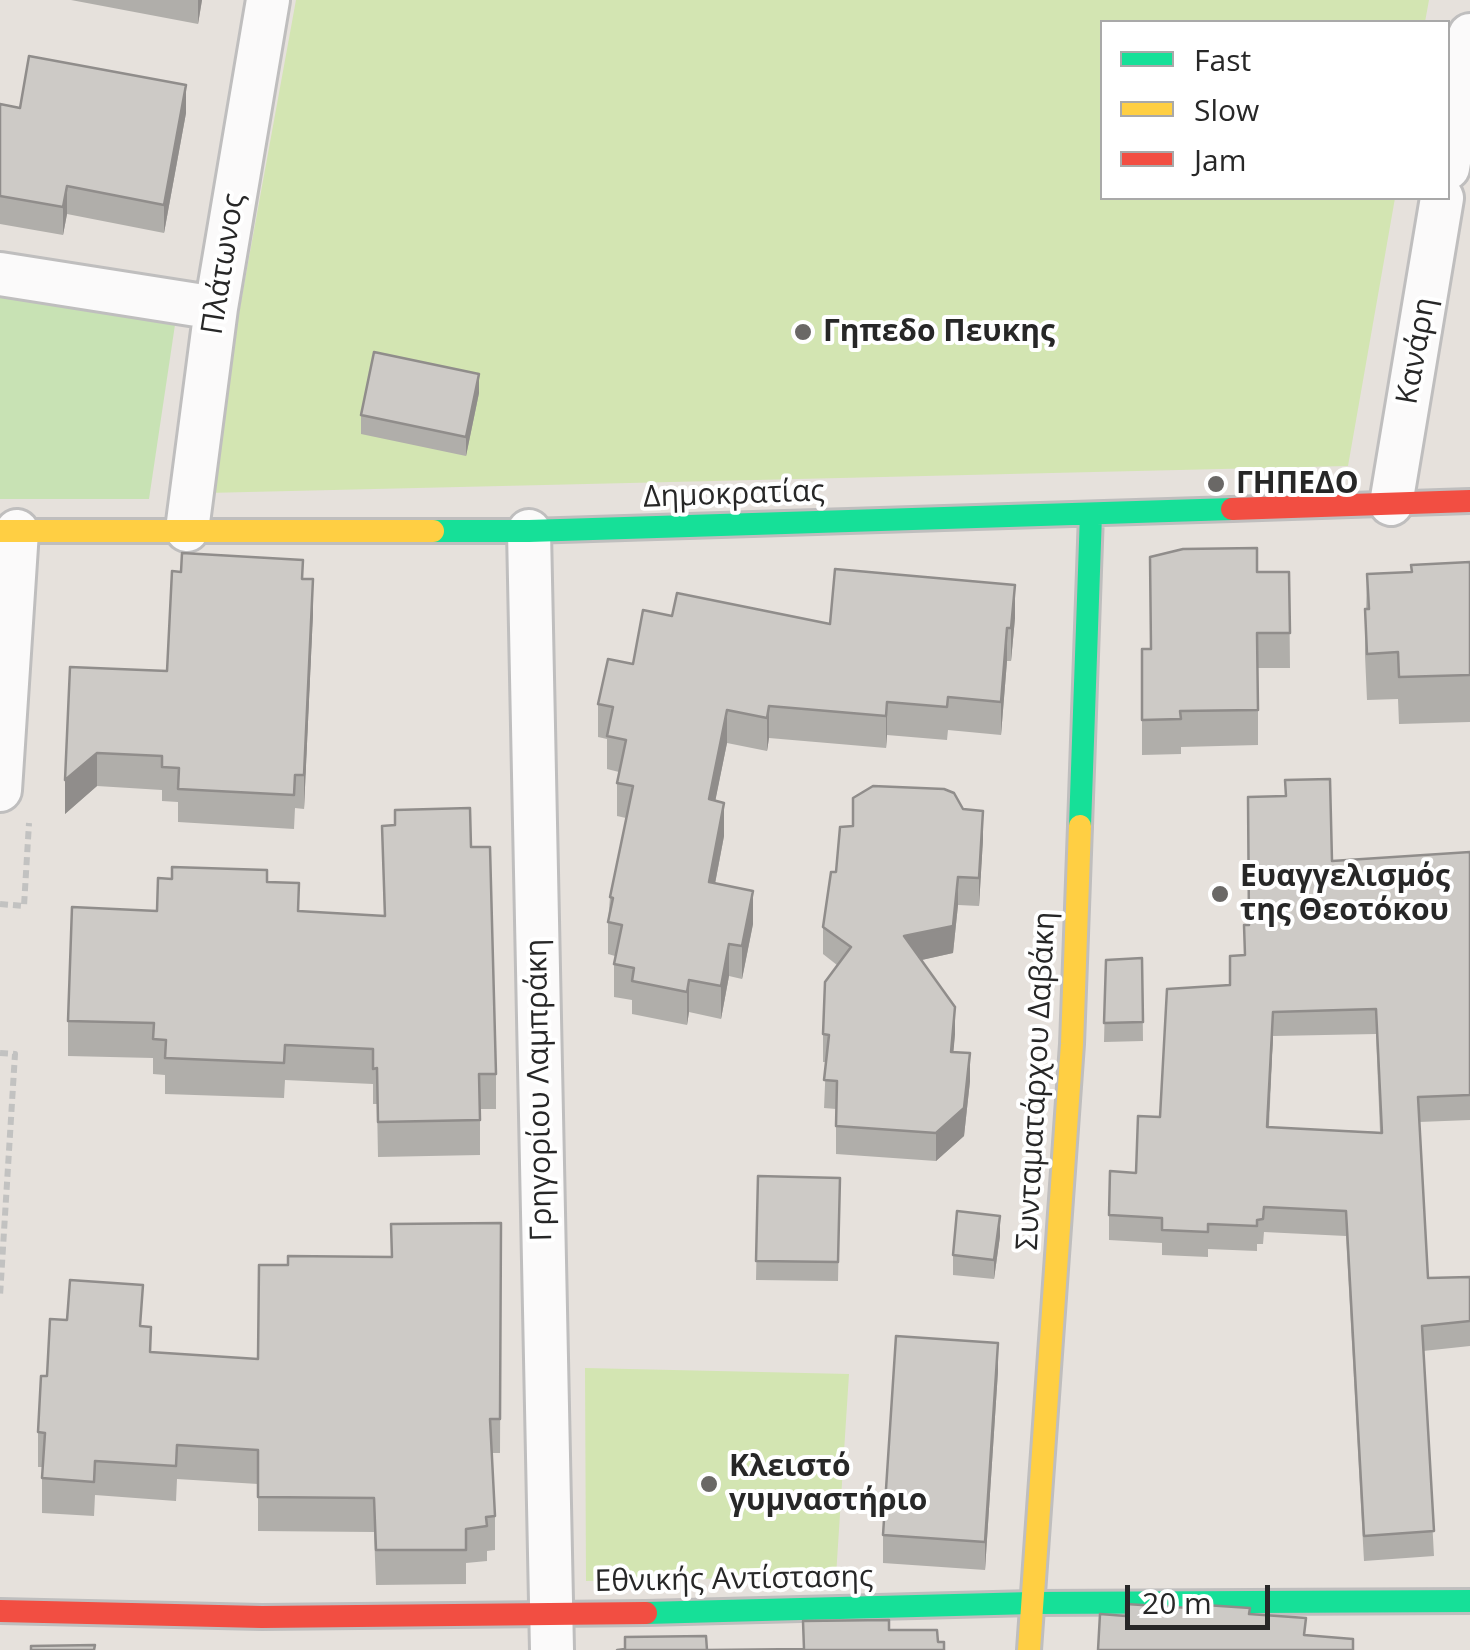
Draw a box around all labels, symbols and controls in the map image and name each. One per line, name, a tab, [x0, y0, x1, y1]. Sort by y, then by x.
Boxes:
legend	[1100, 20, 1450, 200]
text: Fast	[1194, 39, 1251, 80]
text: Slow	[1194, 89, 1259, 130]
text: Jam	[1194, 139, 1247, 180]
street label: Πλάτωνος	[195, 191, 253, 337]
street label: Κανάρη	[1390, 295, 1444, 407]
place label: Γηπεδο Πευκης	[823, 314, 1055, 350]
marker: Γηπεδο Πευκης	[792, 321, 814, 343]
place label: ΓΗΠΕΔΟ	[1236, 466, 1359, 502]
marker: ΓΗΠΕΔΟ	[1205, 473, 1227, 495]
street label: Δημοκρατίας	[643, 474, 825, 516]
place label: Ευαγγελισμός της Θεοτόκου	[1240, 859, 1450, 930]
marker: Ευαγγελισμός της Θεοτόκου	[1209, 883, 1231, 905]
street label: Συνταματάρχου Δαβάκη	[1010, 911, 1064, 1251]
street label: Γρηγορίου Λαμπράκη	[519, 938, 561, 1242]
place label: Κλειστό γυμναστήριο	[729, 1449, 927, 1520]
marker: Κλειστό γυμναστήριο	[698, 1473, 720, 1495]
street label: Εθνικής Αντίστασης	[594, 1560, 874, 1600]
scale bar	[1130, 1565, 1275, 1627]
text: 20 m	[1142, 1582, 1212, 1623]

